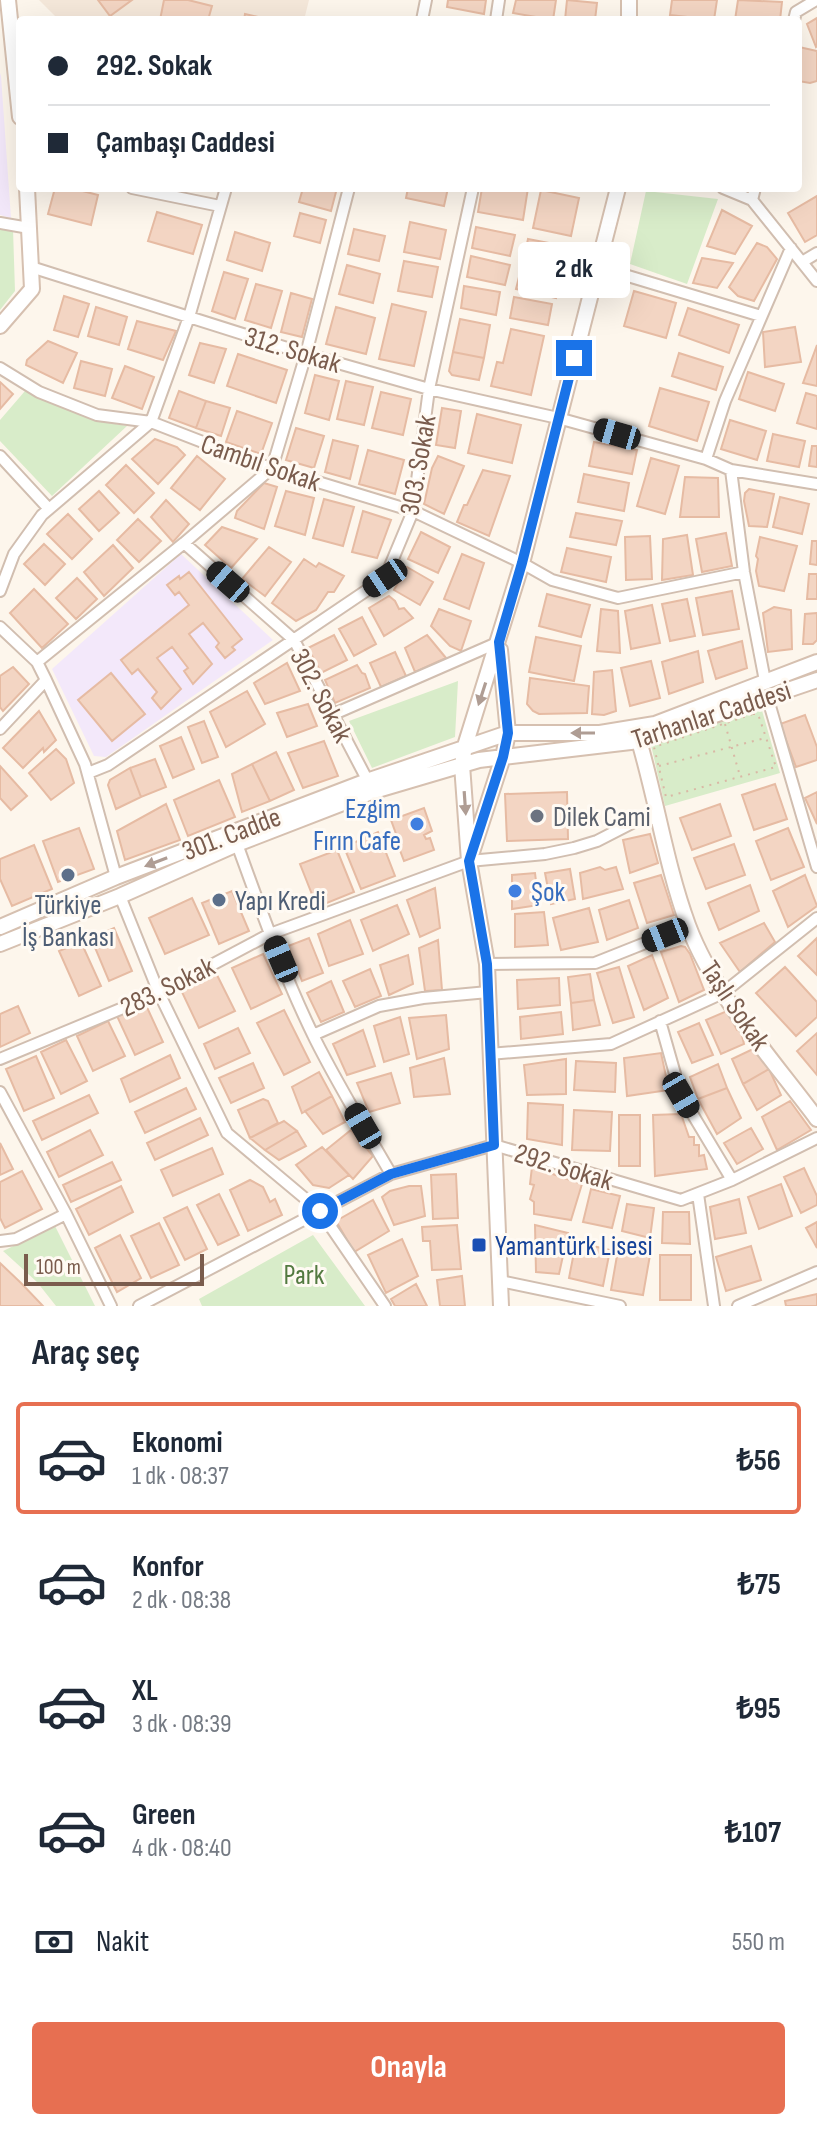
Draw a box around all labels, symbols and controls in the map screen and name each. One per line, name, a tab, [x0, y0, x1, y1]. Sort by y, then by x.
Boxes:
text: 292. Sokak	[96, 48, 212, 84]
text: Çambaşı Caddesi	[96, 125, 275, 161]
callout: 2 dk	[518, 242, 630, 298]
text: 2 dk	[555, 254, 593, 285]
street label: 312. Sokak	[240, 320, 345, 381]
route end	[556, 340, 592, 376]
street label: 303. Sokak	[393, 412, 444, 518]
car	[591, 416, 643, 452]
street label: Cambıl Sokak	[196, 428, 325, 499]
car	[358, 555, 412, 601]
car	[202, 557, 254, 607]
street label: 302. Sokak	[282, 643, 359, 748]
street label: Tarhanlar Caddesi	[628, 674, 795, 757]
one-way arrow	[475, 682, 488, 706]
one-way arrow	[570, 727, 595, 739]
one-way arrow	[459, 791, 472, 816]
place label: Ezgim Fırın Cafe	[313, 793, 401, 858]
street label: 301. Cadde	[178, 801, 286, 868]
place label: Dilek Cami	[553, 801, 651, 834]
marker: Dilek Cami	[528, 807, 546, 825]
marker: Ezgim Fırın Cafe	[408, 815, 426, 833]
one-way arrow	[144, 856, 168, 869]
marker: Türkiye İş Bankası	[59, 866, 77, 884]
place label: Şok	[531, 876, 566, 909]
marker: Şok	[506, 882, 524, 900]
place label: Yapı Kredi	[235, 885, 326, 918]
place label: Türkiye İş Bankası	[22, 889, 114, 954]
marker: Yapı Kredi	[210, 891, 228, 909]
car	[638, 915, 692, 955]
car	[261, 932, 301, 986]
street label: 283. Sokak	[115, 950, 221, 1024]
street label: Taşlı Sokak	[693, 955, 777, 1057]
car	[659, 1068, 703, 1122]
car	[341, 1099, 385, 1153]
street label: 292. Sokak	[510, 1137, 617, 1198]
route start	[302, 1193, 338, 1229]
place label: Yamantürk Lisesi	[495, 1230, 653, 1263]
marker: Yamantürk Lisesi	[470, 1236, 488, 1254]
scale bar	[24, 1250, 204, 1286]
text: 100 m	[36, 1254, 81, 1281]
park label: Park	[284, 1259, 325, 1292]
text: Araç seç	[32, 1332, 140, 1375]
icon: car	[36, 1422, 108, 1494]
text: Ekonomi	[132, 1425, 223, 1461]
text: ₺56	[737, 1443, 781, 1479]
text: 1 dk · 08:37	[132, 1461, 229, 1492]
icon: car	[36, 1546, 108, 1618]
text: Konfor	[132, 1549, 204, 1585]
text: ₺75	[738, 1567, 781, 1603]
text: 2 dk · 08:38	[132, 1585, 231, 1616]
icon: car	[36, 1670, 108, 1742]
text: XL	[132, 1673, 158, 1709]
text: ₺95	[736, 1691, 781, 1727]
text: 3 dk · 08:39	[132, 1709, 232, 1740]
icon: car	[36, 1794, 108, 1866]
text: Green	[132, 1797, 196, 1833]
text: ₺107	[725, 1815, 781, 1851]
text: 4 dk · 08:40	[132, 1833, 232, 1864]
icon: cash	[32, 1920, 76, 1964]
text: Nakit	[96, 1924, 149, 1960]
text: 550 m	[732, 1927, 785, 1958]
button: Onayla	[32, 2022, 785, 2114]

